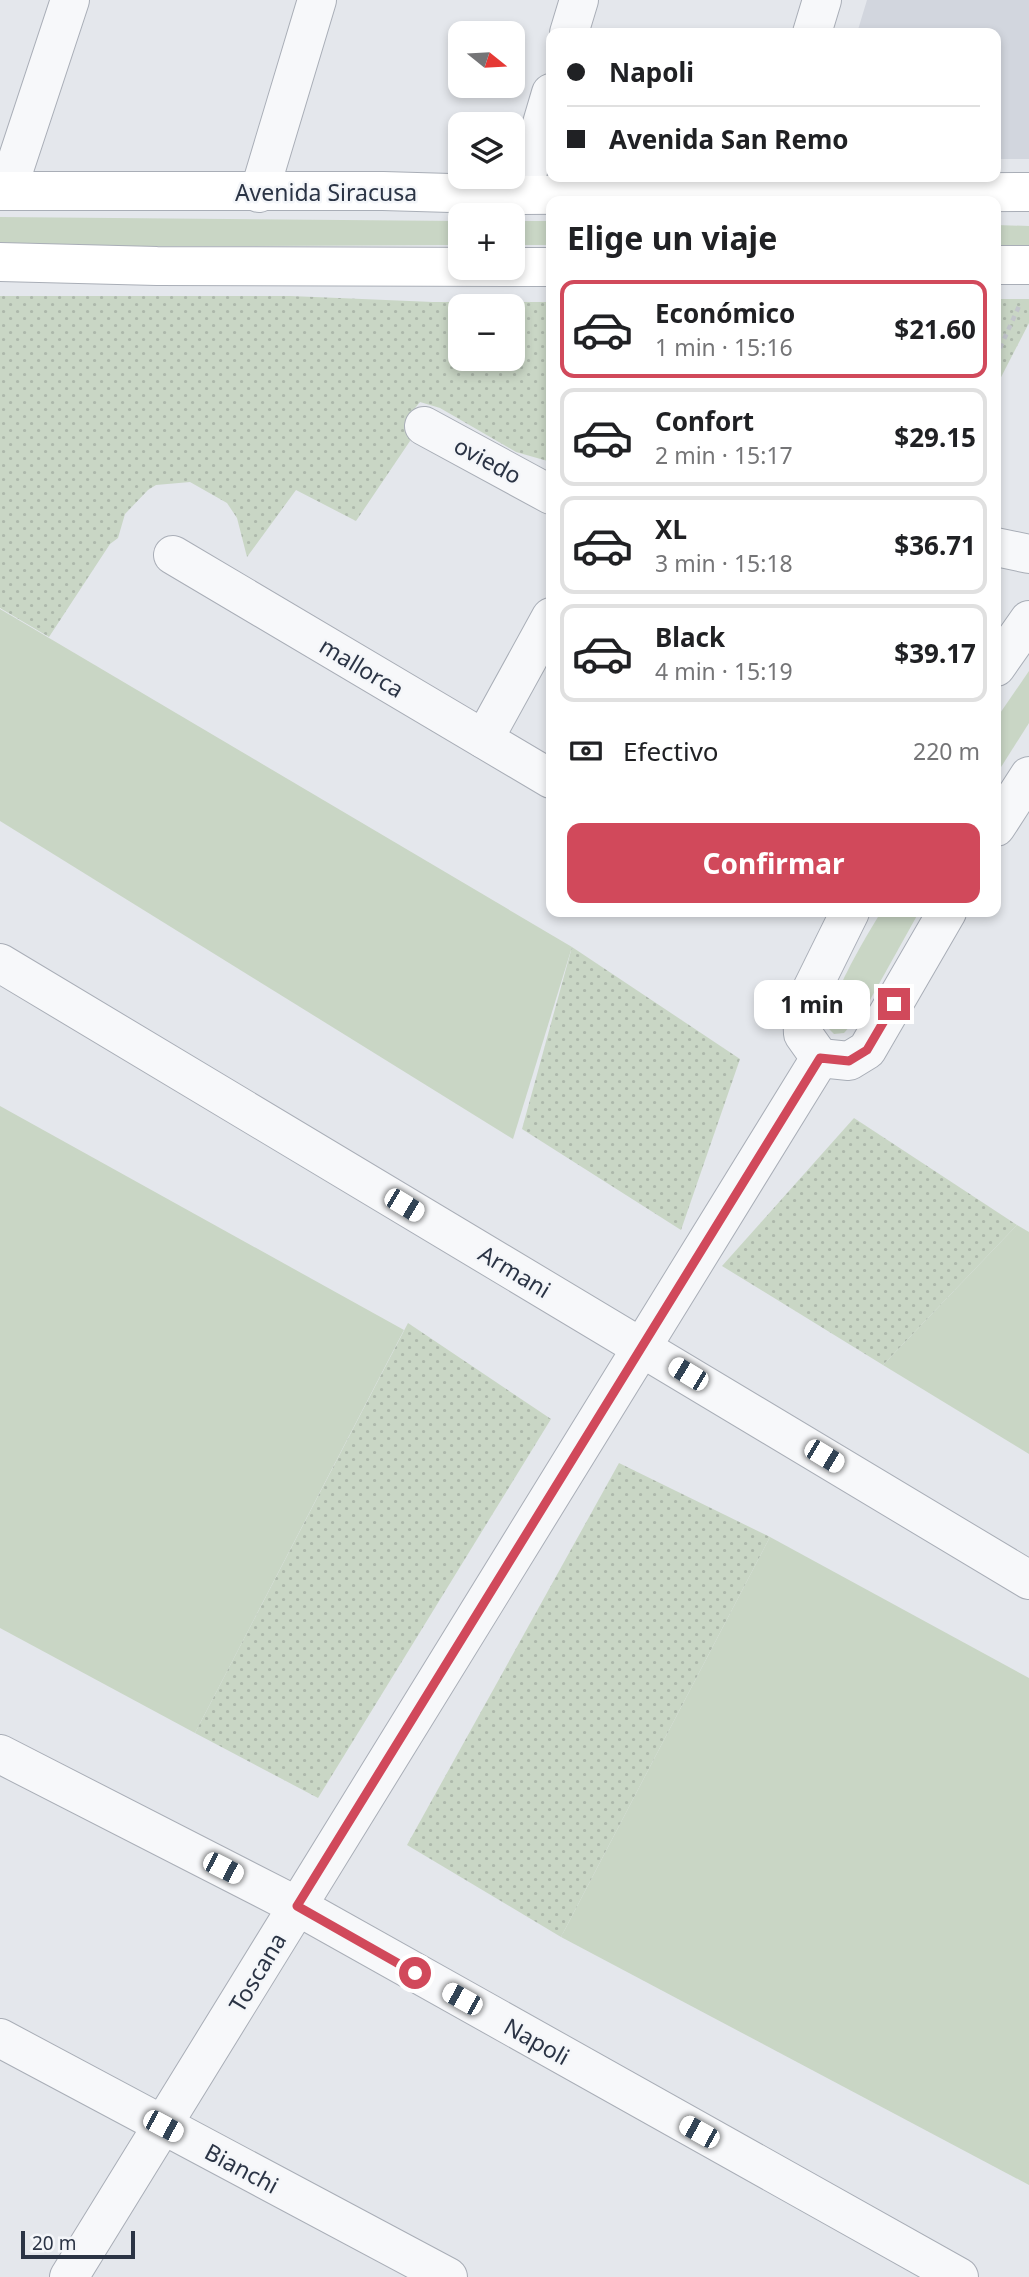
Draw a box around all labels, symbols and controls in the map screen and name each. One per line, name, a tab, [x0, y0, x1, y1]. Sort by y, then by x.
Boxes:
north arrow	[448, 21, 525, 98]
map controls	[448, 21, 525, 371]
text: Napoli	[609, 54, 694, 90]
button: layers	[448, 112, 525, 189]
text: Avenida San Remo	[609, 121, 849, 157]
street label: Avenida Siracusa	[235, 176, 417, 208]
button: +	[448, 203, 525, 280]
text: Elige un viaje	[567, 216, 777, 259]
button: −	[448, 294, 525, 371]
text: Económico	[655, 295, 795, 331]
icon: car	[571, 298, 634, 361]
text: $21.60	[894, 311, 976, 347]
text: 1 min · 15:16	[655, 331, 793, 363]
text: Confort	[655, 403, 754, 439]
icon: car	[571, 406, 634, 469]
text: $29.15	[894, 419, 976, 455]
street label: oviedo	[449, 429, 527, 491]
text: 2 min · 15:17	[655, 439, 793, 471]
text: XL	[655, 511, 687, 547]
icon: car	[571, 514, 634, 577]
text: $36.71	[894, 527, 976, 563]
text: 3 min · 15:18	[655, 547, 793, 579]
text: Black	[655, 619, 725, 655]
icon: car	[571, 622, 634, 685]
street label: mallorca	[314, 629, 410, 705]
text: $39.17	[894, 635, 976, 671]
text: 4 min · 15:19	[655, 655, 793, 687]
icon: cash	[567, 732, 605, 770]
text: Efectivo	[623, 733, 719, 769]
text: 220 m	[913, 735, 980, 767]
button: Confirmar	[567, 823, 980, 903]
callout: 1 min	[754, 979, 870, 1028]
text: 1 min	[780, 988, 844, 1020]
route end	[878, 988, 910, 1020]
car	[381, 1185, 428, 1225]
street label: Armani	[473, 1237, 557, 1305]
car	[665, 1354, 712, 1394]
car	[801, 1436, 848, 1476]
car	[200, 1849, 247, 1887]
street label: Toscana	[221, 1926, 293, 2018]
route start	[399, 1957, 431, 1989]
car	[439, 1980, 486, 2018]
street label: Napoli	[498, 2010, 576, 2072]
car	[140, 2107, 187, 2145]
car	[676, 2113, 723, 2151]
street label: Bianchi	[200, 2135, 284, 2201]
scale bar	[21, 2228, 135, 2260]
text: 20 m	[32, 2230, 76, 2256]

